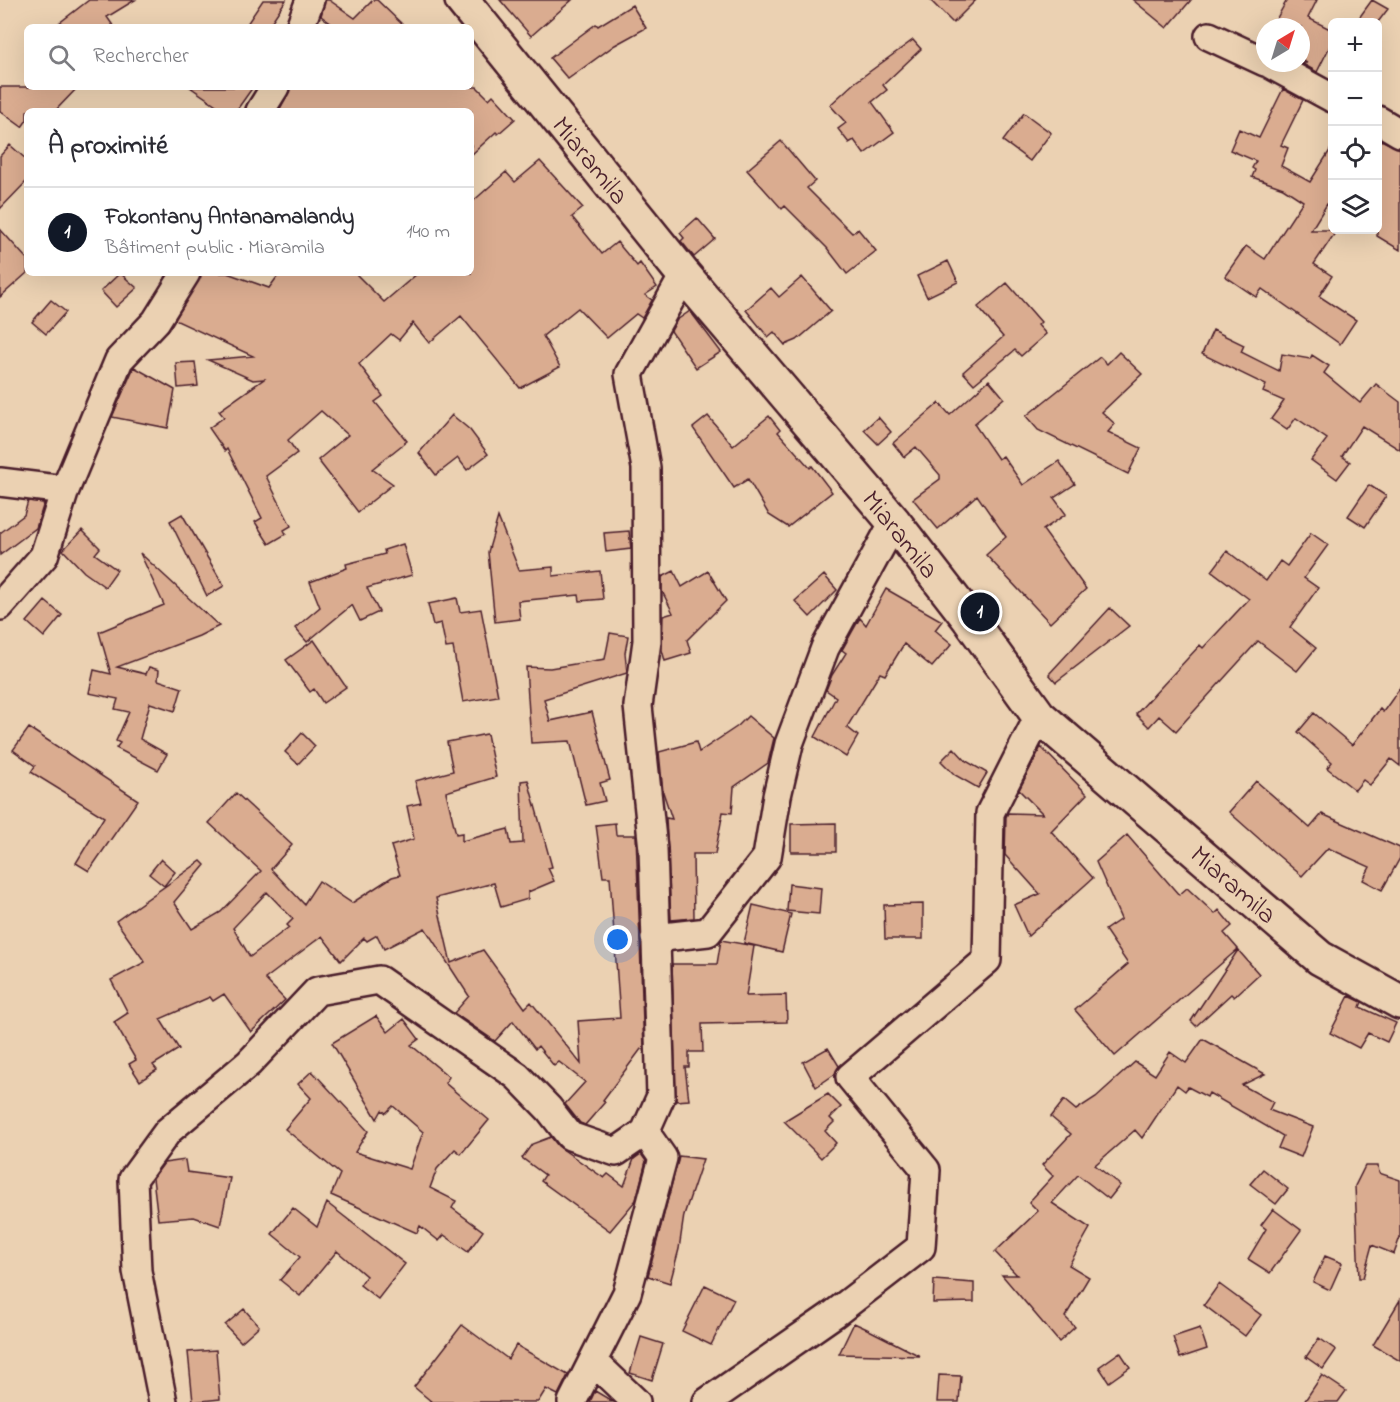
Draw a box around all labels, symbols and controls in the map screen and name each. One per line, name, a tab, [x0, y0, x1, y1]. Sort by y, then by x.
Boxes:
north arrow	[1256, 18, 1310, 72]
map controls	[1328, 18, 1382, 234]
button: +	[1328, 18, 1382, 72]
search box	[24, 24, 474, 90]
icon: search	[45, 41, 78, 74]
text: Rechercher	[93, 41, 189, 73]
button: −	[1328, 72, 1382, 126]
street label: Miaramila	[541, 109, 637, 214]
button: locate	[1328, 126, 1382, 180]
text: À proximité	[48, 128, 168, 166]
button: layers	[1328, 180, 1382, 234]
text: Fokontany Antanamalandy	[105, 202, 354, 234]
text: 1	[64, 218, 71, 247]
text: 140 m	[406, 218, 450, 247]
text: Bâtiment public · Miaramila	[105, 234, 325, 263]
street label: Miaramila	[851, 483, 947, 588]
pin: 1	[960, 590, 1000, 634]
street label: Miaramila	[1180, 837, 1284, 935]
your location	[603, 925, 632, 954]

